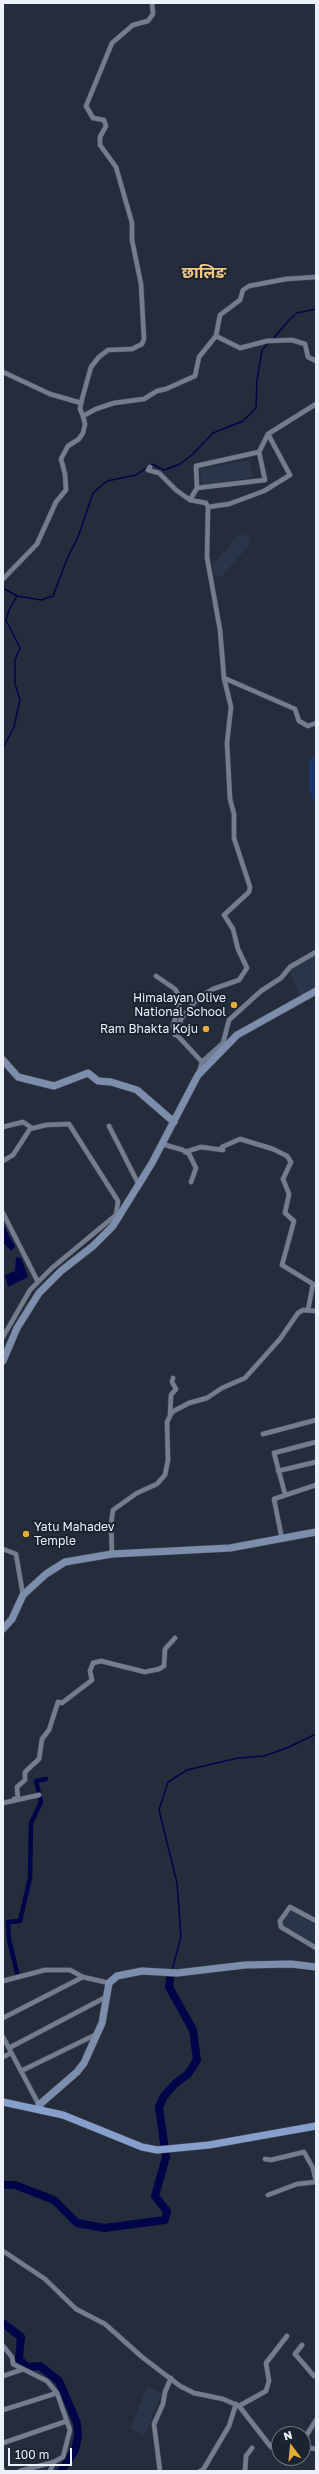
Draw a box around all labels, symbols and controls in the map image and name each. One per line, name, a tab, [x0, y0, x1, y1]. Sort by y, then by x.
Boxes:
district label: छालिङ	[182, 263, 226, 283]
place label: Himalayan Olive National School	[133, 991, 226, 1019]
marker: Himalayan Olive National School	[229, 1000, 239, 1010]
place label: Ram Bhakta Koju	[100, 1022, 198, 1036]
marker: Ram Bhakta Koju	[201, 1024, 211, 1034]
place label: Yatu Mahadev Temple	[34, 1520, 115, 1548]
marker: Yatu Mahadev Temple	[21, 1529, 31, 1539]
north arrow	[271, 2426, 311, 2466]
text: N	[282, 2428, 294, 2442]
scale bar	[10, 2440, 74, 2466]
text: 100 m	[15, 2447, 49, 2462]

